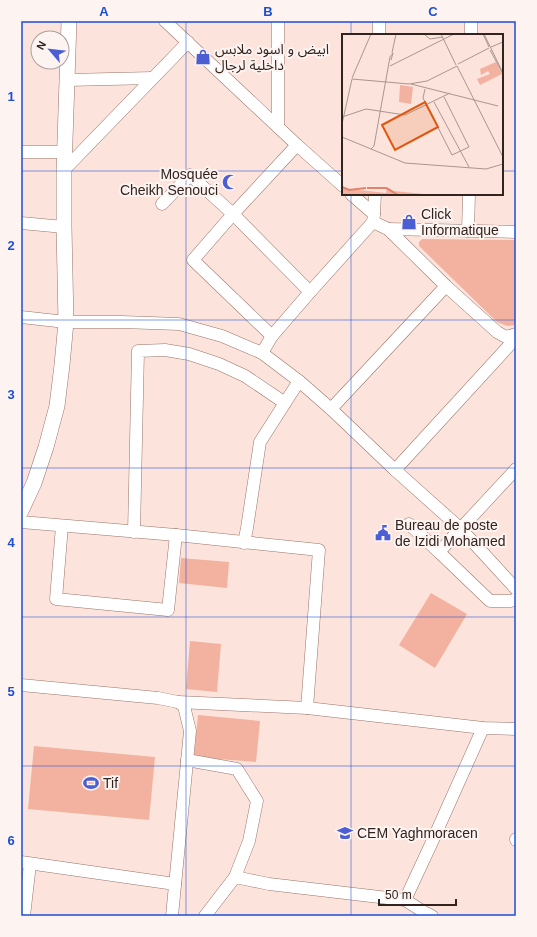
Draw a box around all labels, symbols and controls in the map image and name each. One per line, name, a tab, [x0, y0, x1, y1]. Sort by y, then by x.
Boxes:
text: A	[99, 4, 109, 19]
text: B	[263, 4, 273, 19]
text: C	[428, 4, 438, 19]
north arrow	[30, 30, 70, 70]
inset map	[342, 34, 503, 195]
text: N	[34, 39, 48, 52]
place label: ابيض و اسود ملابس داخلية لرجال	[215, 41, 329, 74]
shop icon: ابيض و اسود ملابس داخلية لرجال	[194, 48, 212, 66]
text: 1	[7, 89, 15, 104]
place label: Mosquée Cheikh Senouci	[120, 166, 218, 198]
mosque icon: Mosquée Cheikh Senouci	[221, 173, 239, 191]
place label: Click Informatique	[421, 206, 499, 238]
shop icon: Click Informatique	[400, 213, 418, 231]
text: 2	[7, 238, 15, 253]
text: 3	[7, 387, 15, 402]
place label: Bureau de poste de Izidi Mohamed	[395, 517, 506, 549]
public building icon: Bureau de poste de Izidi Mohamed	[374, 524, 392, 542]
text: 4	[7, 535, 15, 550]
text: 5	[7, 684, 15, 699]
sports icon: Tif	[82, 774, 100, 792]
place label: Tif	[103, 775, 118, 791]
school or university icon: CEM Yaghmoracen	[336, 824, 354, 842]
place label: CEM Yaghmoracen	[357, 825, 478, 841]
text: 6	[7, 833, 15, 848]
scale bar	[379, 881, 456, 907]
text: 50 m	[385, 888, 412, 902]

